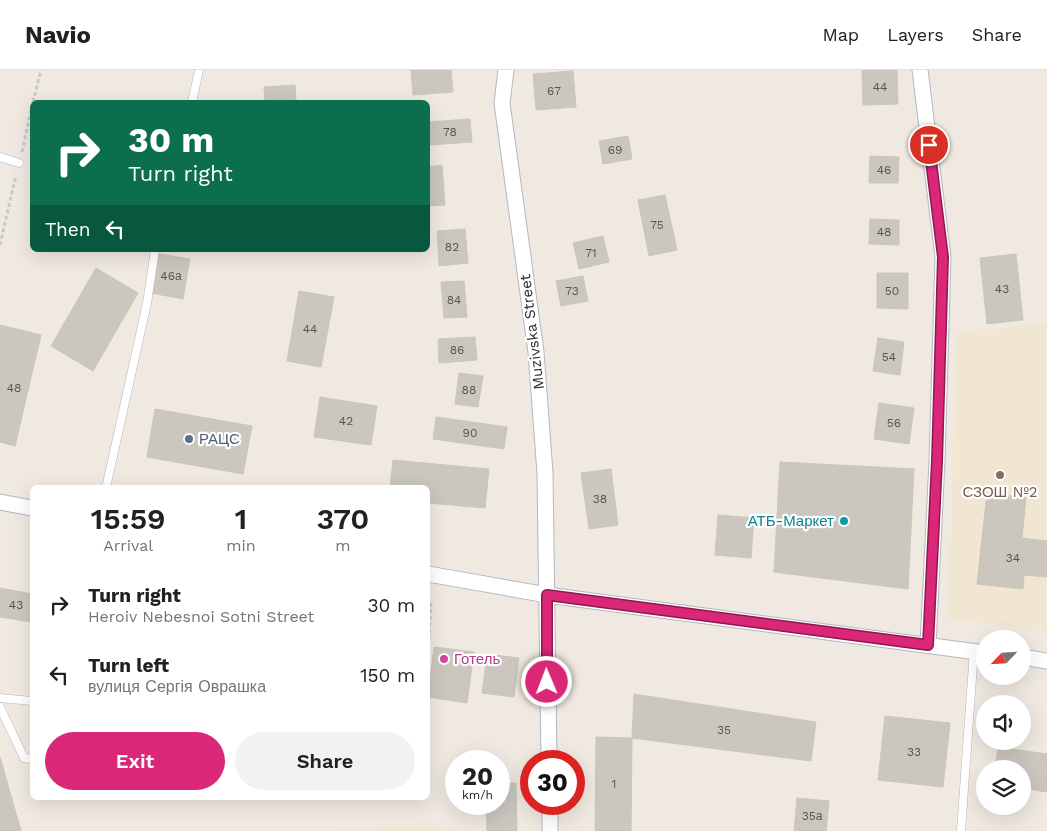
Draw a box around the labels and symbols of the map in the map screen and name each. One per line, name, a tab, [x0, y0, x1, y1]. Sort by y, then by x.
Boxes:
house number: 44	[873, 80, 887, 94]
house number: 67	[547, 84, 561, 98]
pin	[908, 124, 950, 166]
house number: 78	[443, 125, 457, 139]
house number: 69	[608, 143, 622, 157]
house number: 46	[877, 163, 891, 177]
house number: 75	[650, 218, 664, 232]
house number: 48	[877, 225, 891, 239]
house number: 82	[445, 240, 459, 254]
house number: 71	[585, 246, 597, 260]
house number: 46а	[160, 269, 182, 283]
street label: Muzivska Street	[516, 273, 548, 391]
house number: 43	[995, 282, 1009, 296]
house number: 73	[565, 284, 579, 298]
house number: 50	[885, 284, 899, 298]
house number: 84	[447, 293, 461, 307]
house number: 44	[303, 322, 317, 336]
house number: 86	[450, 343, 464, 357]
house number: 54	[882, 350, 896, 364]
house number: 48	[7, 381, 21, 395]
house number: 88	[462, 383, 476, 397]
house number: 42	[339, 414, 353, 428]
house number: 56	[887, 416, 901, 430]
house number: 90	[463, 426, 477, 440]
place label: РАЦС	[199, 430, 240, 448]
marker: РАЦС	[183, 433, 195, 445]
marker: СЗОШ №2	[994, 469, 1006, 481]
place label: СЗОШ №2	[962, 483, 1038, 501]
house number: 38	[593, 492, 607, 506]
place label: АТБ-Маркет	[748, 512, 834, 530]
marker: АТБ-Маркет	[838, 515, 850, 527]
house number: 34	[1006, 551, 1020, 565]
house number: 43	[9, 598, 23, 612]
north arrow	[976, 630, 1031, 685]
place label: Готель	[454, 650, 500, 668]
marker: Готель	[438, 653, 450, 665]
position arrow	[520, 655, 572, 707]
house number: 35	[717, 723, 731, 737]
house number: 33	[907, 745, 921, 759]
speed limit sign: 30	[520, 750, 585, 815]
house number: 1	[612, 777, 616, 791]
house number: 35а	[802, 809, 823, 823]

